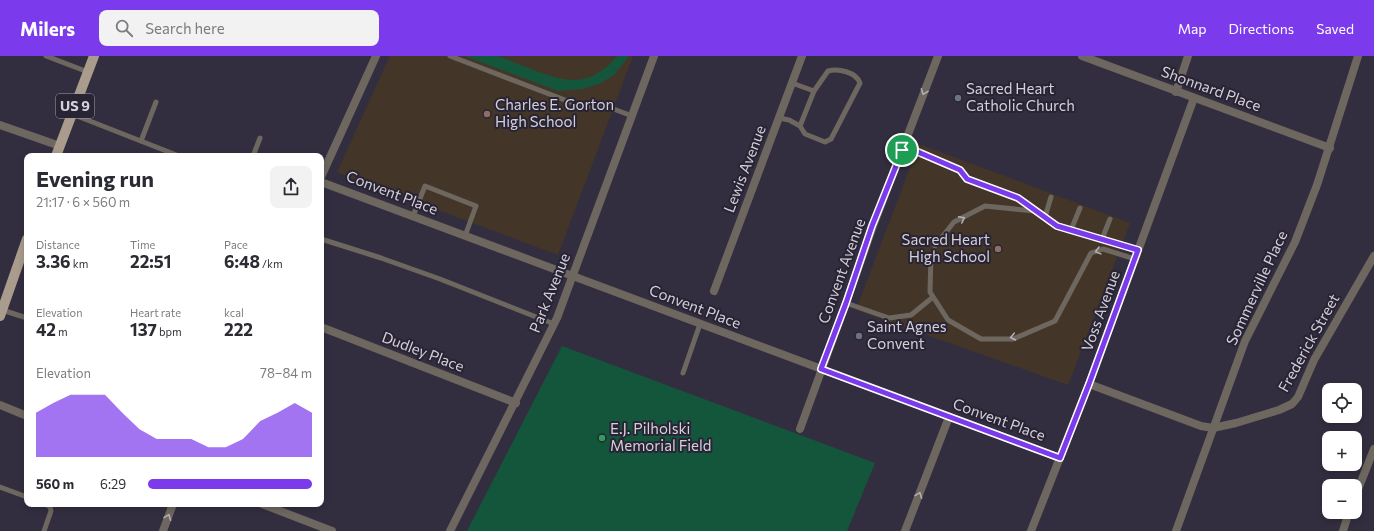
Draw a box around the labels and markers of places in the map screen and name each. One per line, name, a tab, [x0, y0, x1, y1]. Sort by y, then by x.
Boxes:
place label: Sacred Heart Catholic Church	[966, 79, 1075, 114]
marker: Sacred Heart Catholic Church	[953, 93, 963, 103]
place label: Charles E. Gorton High School	[495, 95, 614, 130]
marker: Charles E. Gorton High School	[482, 109, 492, 119]
pin	[885, 133, 919, 167]
place label: Sacred Heart High School	[902, 230, 990, 265]
marker: Sacred Heart High School	[993, 244, 1003, 254]
place label: Saint Agnes Convent	[867, 317, 947, 352]
marker: Saint Agnes Convent	[854, 331, 864, 341]
place label: E.J. Pilholski Memorial Field	[610, 419, 712, 454]
marker: E.J. Pilholski Memorial Field	[597, 433, 607, 443]

